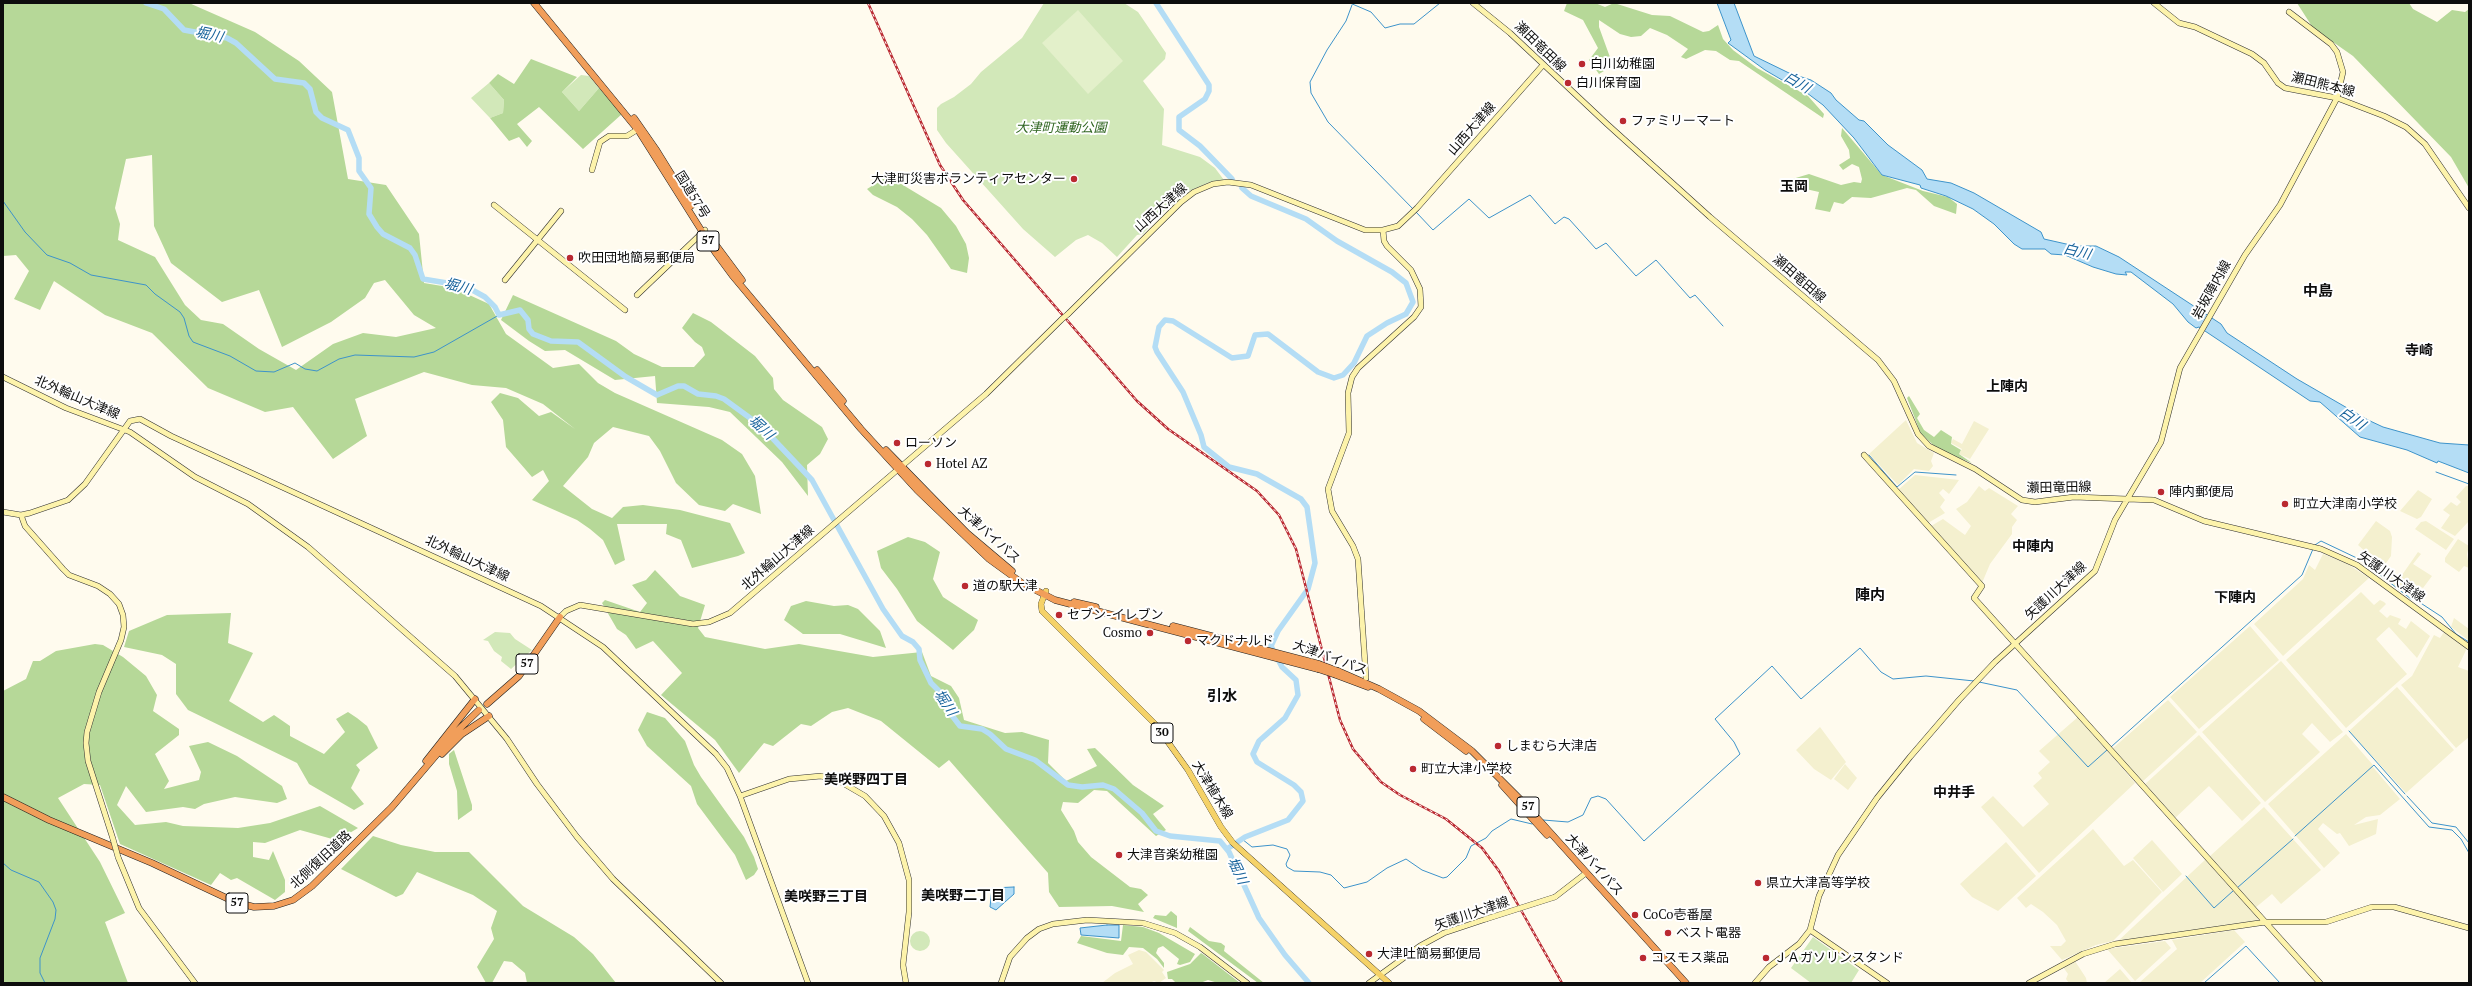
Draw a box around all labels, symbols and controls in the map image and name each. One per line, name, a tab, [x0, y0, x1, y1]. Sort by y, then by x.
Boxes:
street label: 瀬田竜田線	[1511, 19, 1569, 75]
water label: 堀川	[194, 24, 224, 46]
place label: 白川幼稚園	[1590, 56, 1655, 72]
marker: 白川幼稚園	[1577, 59, 1587, 69]
water label: 白川	[1781, 69, 1813, 97]
street label: 瀬田熊本線	[2290, 70, 2356, 100]
place label: 白川保育園	[1576, 75, 1641, 91]
marker: 白川保育園	[1563, 78, 1573, 88]
street label: 山西大津線	[1445, 99, 1499, 159]
place label: ファミリーマート	[1631, 113, 1735, 129]
marker: ファミリーマート	[1618, 116, 1628, 126]
park label: 大津町運動公園	[1016, 120, 1106, 136]
street label: 国道57号	[671, 168, 713, 222]
place label: 大津町災害ボランティアセンター	[871, 171, 1066, 187]
marker: 大津町災害ボランティアセンター	[1069, 174, 1079, 184]
district label: 玉岡	[1780, 179, 1808, 195]
street label: 山西大津線	[1132, 180, 1190, 236]
road number: 57	[697, 231, 719, 251]
water label: 白川	[2061, 241, 2093, 263]
place label: 吹田団地簡易郵便局	[578, 250, 695, 266]
street label: 瀬田竜田線	[1769, 252, 1829, 306]
marker: 吹田団地簡易郵便局	[565, 253, 575, 263]
street label: 岩坂陣内線	[2189, 258, 2235, 322]
water label: 堀川	[442, 275, 474, 299]
district label: 中島	[2303, 283, 2333, 301]
district label: 寺崎	[2405, 343, 2433, 359]
street label: 北外輪山大津線	[32, 373, 122, 423]
district label: 上陣内	[1986, 379, 2028, 395]
water label: 白川	[2336, 404, 2368, 434]
water label: 堀川	[745, 412, 777, 444]
place label: ローソン	[905, 435, 957, 451]
marker: ローソン	[892, 438, 902, 448]
place label: Hotel AZ	[936, 456, 987, 472]
marker: Hotel AZ	[923, 459, 933, 469]
street label: 瀬田竜田線	[2026, 480, 2092, 496]
place label: 陣内郵便局	[2169, 484, 2234, 500]
marker: 陣内郵便局	[2156, 487, 2166, 497]
place label: 町立大津南小学校	[2293, 496, 2397, 512]
marker: 町立大津南小学校	[2280, 499, 2290, 509]
street label: 大津バイパス	[955, 503, 1023, 567]
street label: 北外輪山大津線	[739, 522, 817, 594]
street label: 北外輪山大津線	[422, 533, 512, 585]
district label: 中陣内	[2012, 539, 2054, 555]
street label: 矢護川大津線	[2355, 548, 2427, 606]
street label: 矢護川大津線	[2022, 559, 2090, 623]
place label: 道の駅大津	[973, 578, 1038, 594]
marker: 道の駅大津	[960, 581, 970, 591]
district label: 陣内	[1855, 587, 1885, 605]
district label: 下陣内	[2214, 590, 2256, 606]
place label: セブン-イレブン	[1067, 607, 1164, 623]
marker: セブン-イレブン	[1054, 610, 1064, 620]
place label: Cosmo	[1103, 625, 1142, 641]
marker: Cosmo	[1145, 628, 1155, 638]
place label: マクドナルド	[1196, 633, 1274, 649]
marker: マクドナルド	[1183, 636, 1193, 646]
street label: 大津バイパス	[1291, 637, 1369, 679]
road number: 57	[516, 654, 538, 674]
water label: 堀川	[930, 687, 960, 719]
district label: 引水	[1207, 688, 1237, 706]
road number: 30	[1151, 723, 1173, 743]
place label: しまむら大津店	[1506, 738, 1597, 754]
marker: しまむら大津店	[1493, 741, 1503, 751]
street label: 大津植木線	[1189, 758, 1235, 822]
place label: 町立大津小学校	[1421, 761, 1512, 777]
marker: 町立大津小学校	[1408, 764, 1418, 774]
district label: 美咲野四丁目	[824, 772, 908, 788]
district label: 中井手	[1933, 785, 1975, 801]
road number: 57	[1517, 797, 1539, 817]
street label: 北側復旧道路	[287, 828, 355, 892]
street label: 大津バイパス	[1562, 831, 1626, 899]
place label: 大津音楽幼稚園	[1127, 847, 1218, 863]
marker: 大津音楽幼稚園	[1114, 850, 1124, 860]
water label: 堀川	[1223, 855, 1251, 887]
place label: 県立大津高等学校	[1766, 875, 1870, 891]
marker: 県立大津高等学校	[1753, 878, 1763, 888]
district label: 美咲野二丁目	[921, 888, 1005, 904]
district label: 美咲野三丁目	[784, 889, 868, 905]
road number: 57	[226, 893, 248, 913]
street label: 矢護川大津線	[1433, 894, 1511, 934]
place label: CoCo壱番屋	[1643, 907, 1712, 923]
marker: CoCo壱番屋	[1630, 910, 1640, 920]
place label: ベスト電器	[1676, 925, 1741, 941]
marker: ベスト電器	[1663, 928, 1673, 938]
place label: 大津吐簡易郵便局	[1377, 946, 1481, 962]
marker: 大津吐簡易郵便局	[1364, 949, 1374, 959]
place label: コスモス薬品	[1651, 950, 1729, 966]
place label: ＪＡガソリンスタンド	[1774, 950, 1904, 966]
marker: コスモス薬品	[1638, 953, 1648, 963]
marker: ＪＡガソリンスタンド	[1761, 953, 1771, 963]

